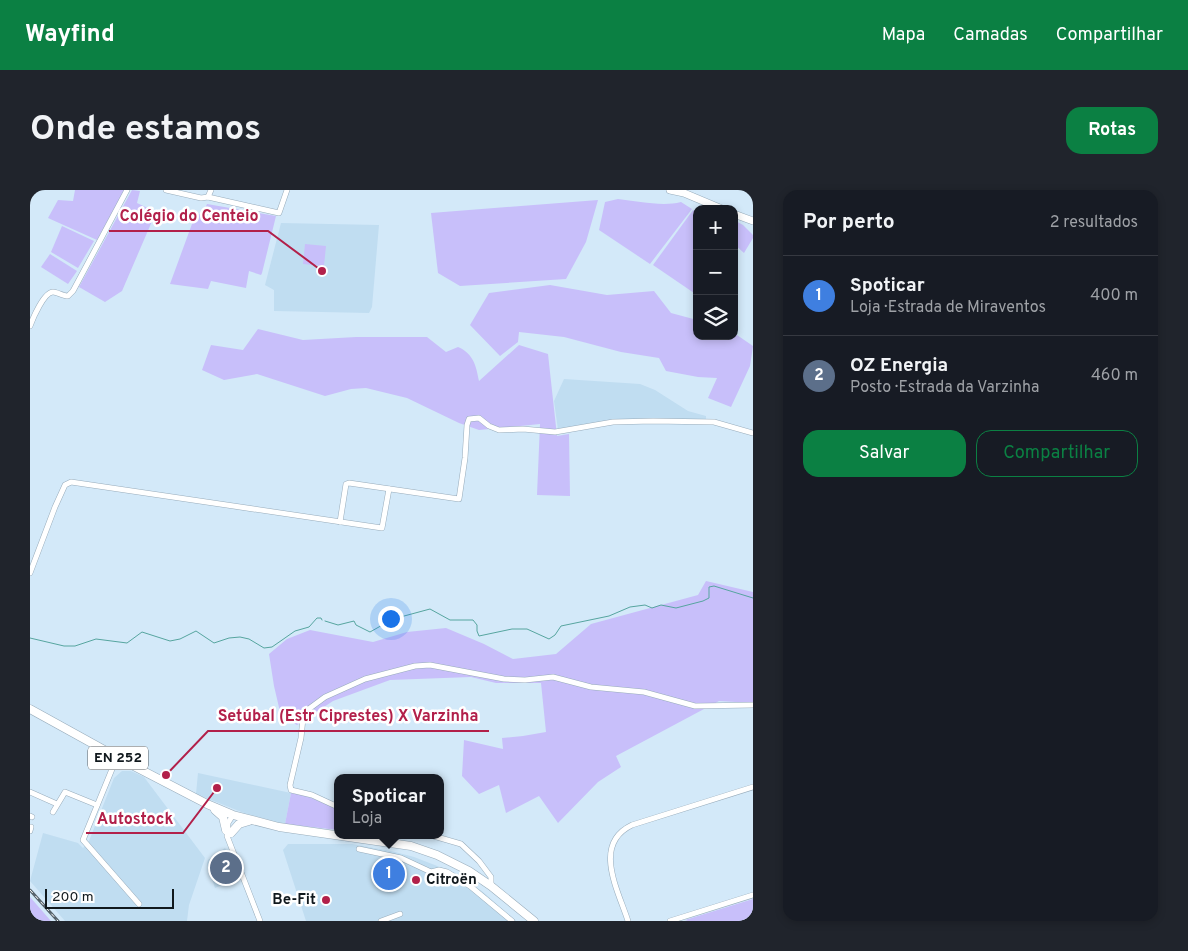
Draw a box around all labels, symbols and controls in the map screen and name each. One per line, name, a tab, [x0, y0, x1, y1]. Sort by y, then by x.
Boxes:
text: Wayfind	[25, 20, 115, 50]
text: Mapa	[882, 24, 925, 47]
text: Camadas	[953, 24, 1028, 47]
text: Compartilhar	[1056, 24, 1163, 47]
button: Rotas	[1066, 107, 1158, 154]
text: Onde estamos	[30, 108, 261, 152]
callout: Colégio do Centeio	[109, 200, 268, 231]
map controls	[693, 205, 738, 340]
button: +	[693, 205, 738, 250]
text: Colégio do Centeio	[120, 207, 258, 227]
text: Por perto	[803, 209, 895, 236]
text: 2 resultados	[1050, 213, 1138, 233]
button: −	[693, 250, 738, 295]
text: Spoticar	[850, 274, 925, 298]
text: 1	[816, 286, 822, 306]
text: 400 m	[1090, 286, 1138, 306]
button: layers	[693, 295, 738, 340]
text: Loja · Estrada de Miraventos	[850, 298, 1046, 318]
text: OZ Energia	[850, 354, 948, 378]
text: 2	[814, 366, 824, 386]
text: 460 m	[1091, 366, 1138, 386]
text: Posto · Estrada da Varzinha	[850, 378, 1040, 398]
button: Salvar	[803, 430, 966, 477]
button: Compartilhar	[976, 430, 1138, 477]
your location	[378, 606, 404, 632]
callout: Setúbal (Estr Ciprestes) X Varzinha	[208, 700, 489, 731]
text: Setúbal (Estr Ciprestes) X Varzinha	[218, 707, 478, 727]
road number: EN 252	[88, 746, 148, 770]
popup	[334, 774, 444, 839]
text: Spoticar	[352, 785, 426, 809]
callout: Autostock	[86, 802, 183, 833]
text: Loja	[352, 809, 382, 829]
text: Autostock	[97, 810, 173, 830]
pin: 2	[210, 849, 242, 887]
pin: 1	[373, 855, 405, 893]
place label: Citroën	[426, 871, 477, 890]
marker: Citroën	[410, 874, 422, 886]
scale bar	[45, 886, 174, 909]
text: 200 m	[52, 889, 94, 906]
place label: Be-Fit	[272, 891, 316, 910]
marker: Be-Fit	[320, 894, 332, 906]

